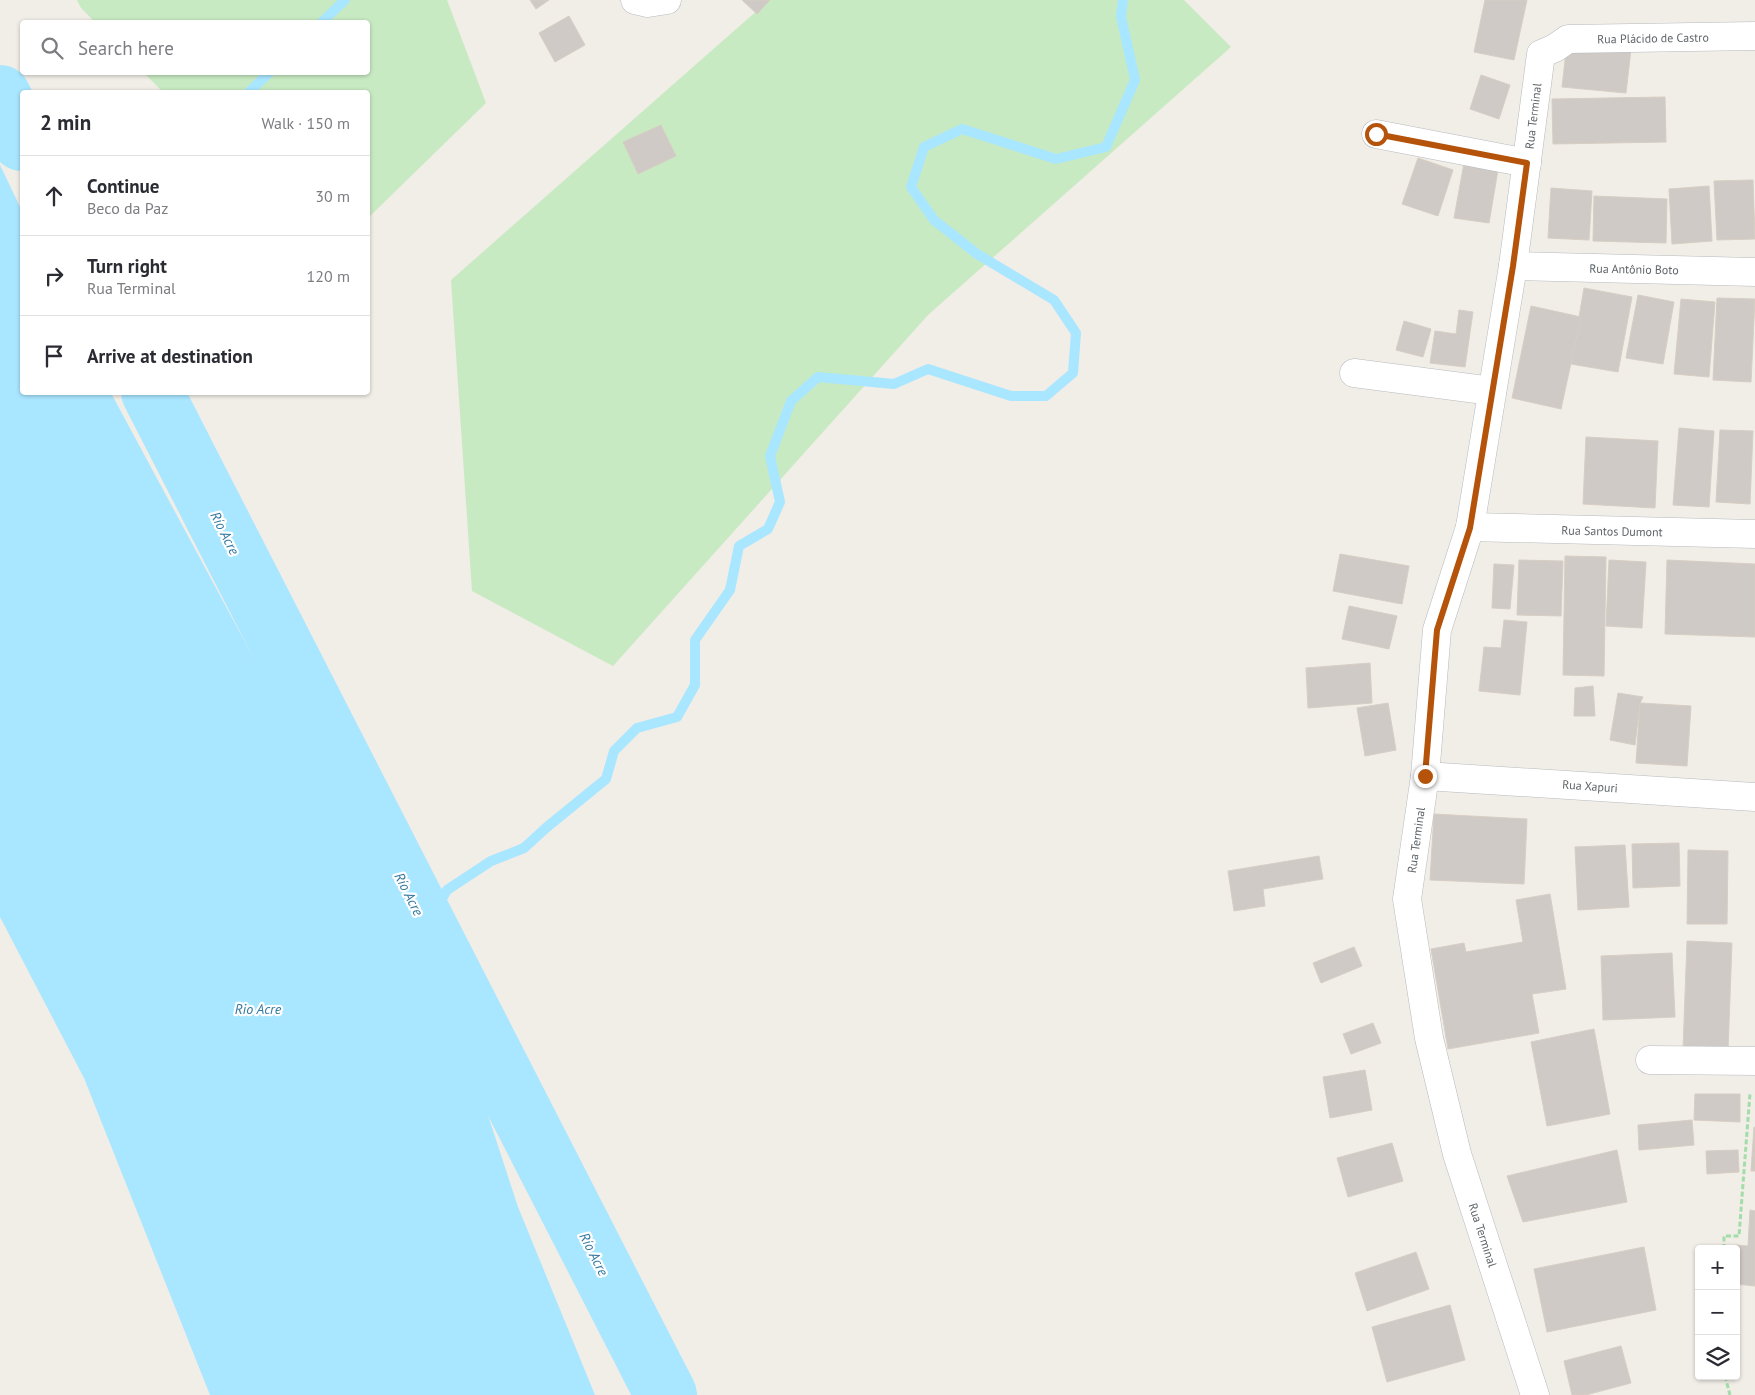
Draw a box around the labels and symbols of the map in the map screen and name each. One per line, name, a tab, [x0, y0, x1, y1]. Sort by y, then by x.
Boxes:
street label: Rua Plácido de Castro	[1597, 30, 1709, 46]
street label: Rua Terminal	[1521, 82, 1545, 150]
route start	[1365, 123, 1388, 146]
street label: Rua Antônio Boto	[1589, 261, 1679, 277]
water label: Río Acre	[206, 508, 244, 558]
street label: Rua Santos Dumont	[1561, 523, 1663, 539]
route end	[1414, 765, 1437, 788]
street label: Rua Xapuri	[1562, 777, 1618, 795]
street label: Rua Terminal	[1404, 806, 1428, 874]
water label: Río Acre	[390, 869, 428, 919]
water label: Rio Acre	[235, 1000, 282, 1018]
street label: Rua Terminal	[1466, 1201, 1501, 1269]
water label: Río Acre	[575, 1229, 613, 1279]

